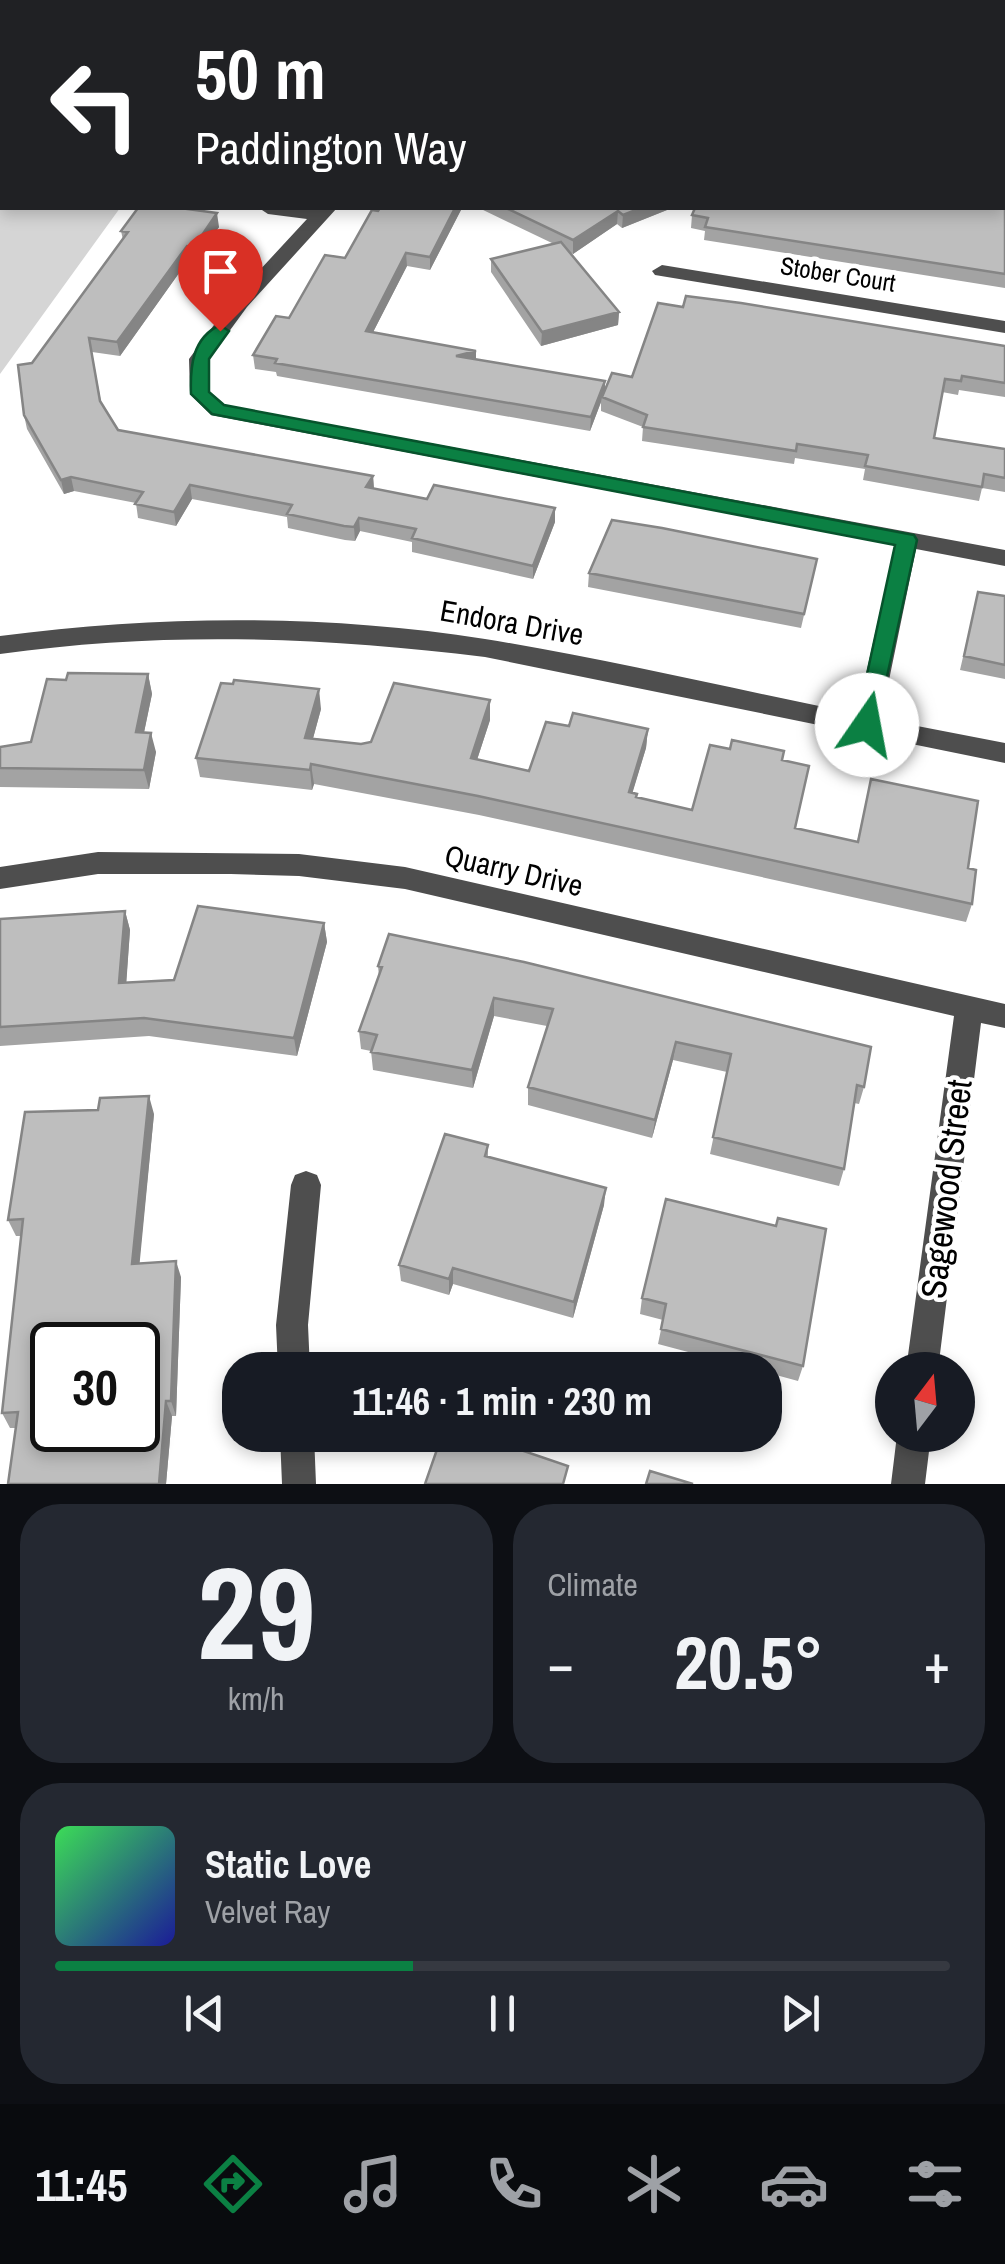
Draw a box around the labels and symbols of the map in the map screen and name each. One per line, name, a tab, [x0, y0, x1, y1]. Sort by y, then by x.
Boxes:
pin	[178, 229, 263, 332]
street label: Stober Court	[778, 248, 898, 300]
street label: Endora Drive	[437, 590, 587, 654]
position arrow	[815, 673, 919, 777]
street label: Quarry Drive	[441, 835, 587, 905]
street label: Sagewood Street	[909, 1077, 983, 1301]
speed limit sign: 30	[30, 1322, 160, 1452]
north arrow	[875, 1352, 975, 1452]

